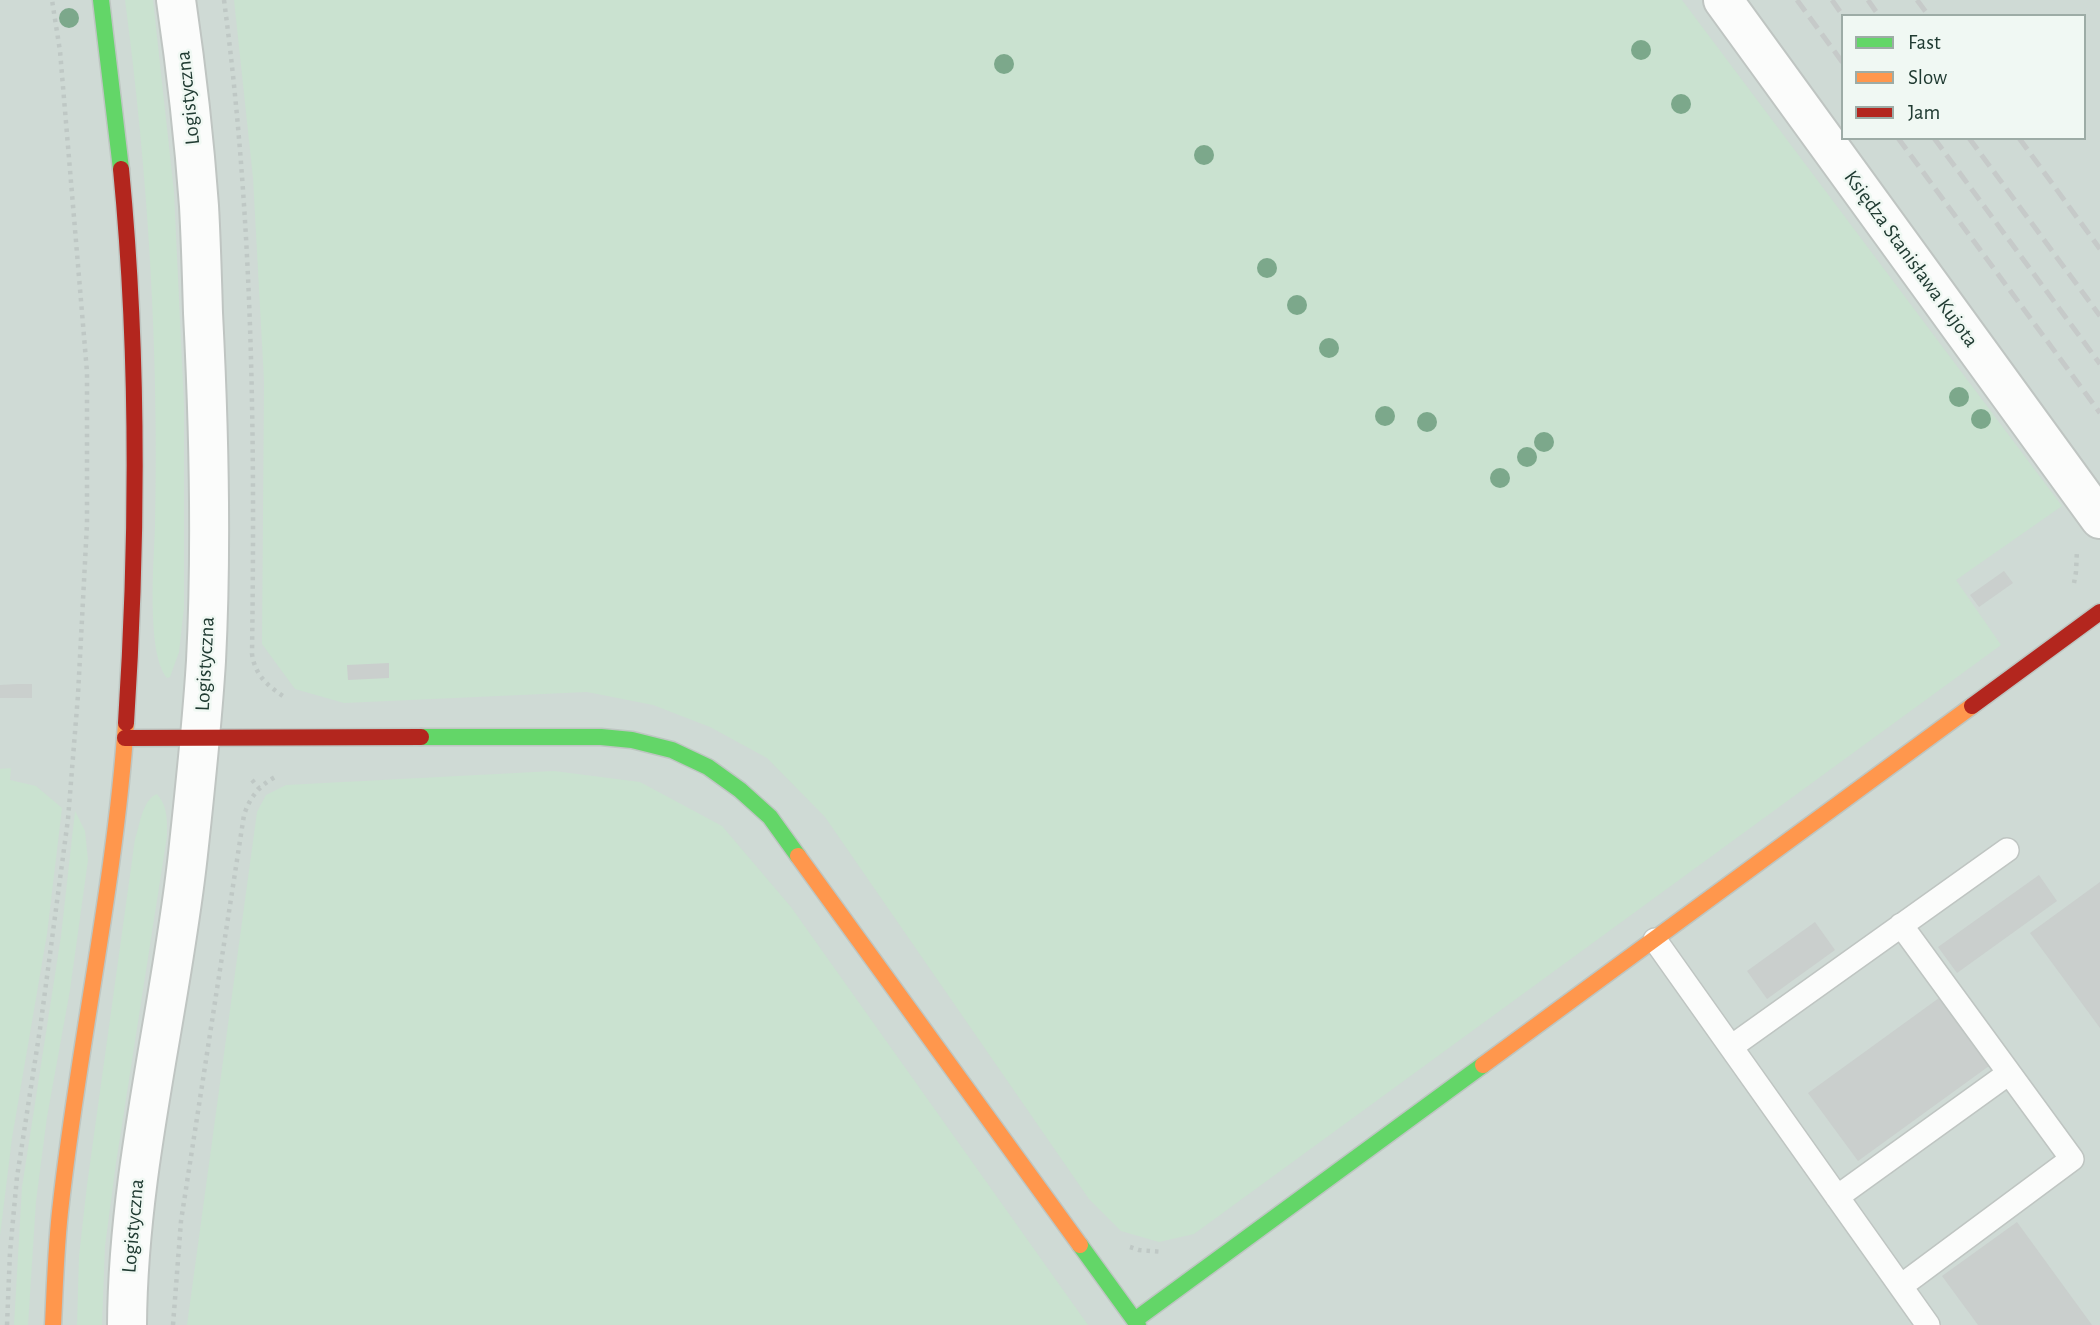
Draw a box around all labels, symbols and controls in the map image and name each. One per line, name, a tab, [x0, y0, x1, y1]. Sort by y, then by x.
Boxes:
legend	[1841, 14, 2086, 140]
text: Fast	[1908, 32, 1941, 53]
street label: Logistyczna	[171, 50, 205, 146]
text: Slow	[1908, 67, 1947, 88]
text: Jam	[1908, 102, 1940, 123]
street label: Księdza Stanisława Kujota	[1838, 166, 1984, 352]
street label: Logistyczna	[190, 616, 220, 712]
street label: Logistyczna	[116, 1178, 150, 1274]

